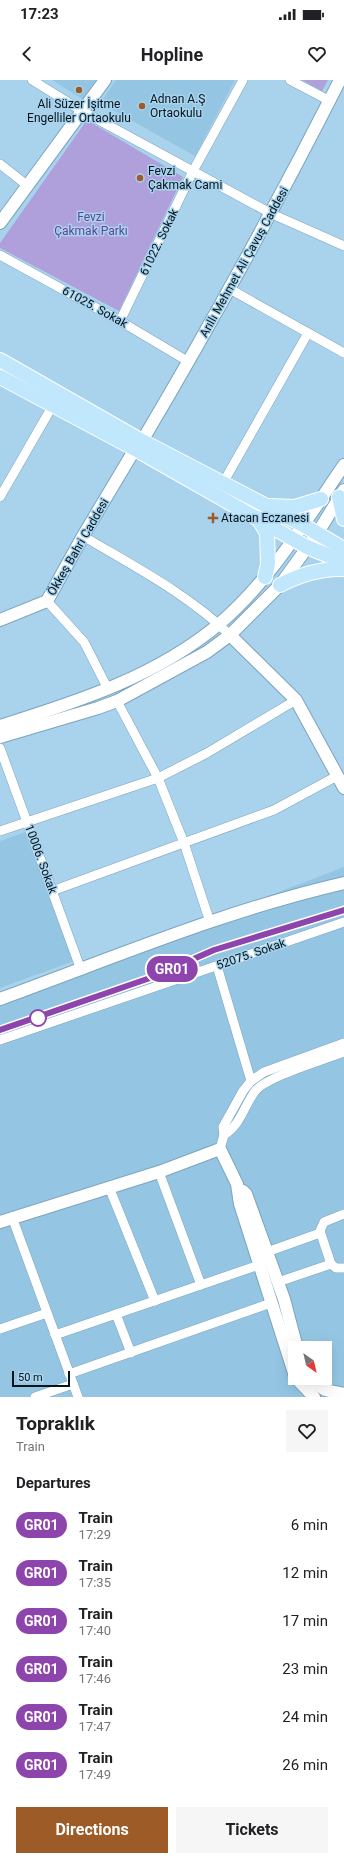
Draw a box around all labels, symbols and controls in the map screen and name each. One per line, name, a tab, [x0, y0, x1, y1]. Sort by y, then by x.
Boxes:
text: 17:23	[20, 5, 59, 23]
icon: back	[16, 43, 38, 65]
icon: heart	[306, 43, 328, 65]
text: Hopline	[141, 44, 203, 65]
marker: Ali Süzer İşitme Engelliler Ortaokulu	[74, 85, 84, 95]
place label: Adnan A.Ş Ortaokulu	[150, 92, 205, 120]
place label: Ali Süzer İşitme Engelliler Ortaokulu	[27, 96, 131, 125]
marker: Adnan A.Ş Ortaokulu	[137, 101, 147, 111]
place label: Fevzi Çakmak Cami	[148, 164, 222, 192]
marker: Fevzi Çakmak Cami	[135, 173, 145, 183]
street label: Arıllı Mehmet Ali Çavuş Caddesi	[197, 184, 291, 340]
street label: 61022. Sokak	[137, 206, 182, 278]
park label: Fevzi Çakmak Parkı	[54, 210, 128, 238]
street label: 61025. Sokak	[60, 283, 131, 331]
street label: Ökkeş Bahri Caddesi	[44, 495, 112, 598]
place label: Atacan Eczanesi	[221, 511, 309, 525]
marker: Atacan Eczanesi	[208, 513, 218, 523]
street label: 10006. Sokak	[22, 823, 60, 896]
street label: 52075. Sokak	[214, 935, 288, 972]
line badge: GR01	[144, 956, 200, 982]
text: GR01	[155, 961, 189, 977]
unlabelled marker	[29, 1009, 47, 1027]
north arrow	[288, 1341, 332, 1385]
map controls	[288, 1341, 332, 1385]
scale bar	[12, 1369, 70, 1388]
text: 50 m	[18, 1371, 43, 1384]
button: heart	[286, 1410, 328, 1452]
text: Topraklık	[16, 1412, 95, 1435]
text: Train	[16, 1439, 45, 1454]
text: Departures	[16, 1474, 91, 1492]
text: Train	[79, 1509, 113, 1527]
text: 6 min	[291, 1516, 328, 1534]
text: GR01	[24, 1517, 59, 1533]
text: 17:29	[79, 1527, 111, 1542]
text: Train	[79, 1557, 113, 1575]
text: 12 min	[282, 1564, 328, 1582]
text: GR01	[24, 1565, 59, 1581]
text: 17:35	[79, 1575, 111, 1590]
text: Train	[79, 1605, 113, 1623]
text: 17 min	[282, 1612, 328, 1630]
text: GR01	[24, 1613, 59, 1629]
text: 17:40	[79, 1623, 111, 1638]
text: Train	[79, 1653, 113, 1671]
text: 23 min	[282, 1660, 328, 1678]
text: GR01	[24, 1661, 59, 1677]
text: 17:46	[79, 1671, 111, 1686]
text: Train	[79, 1701, 113, 1719]
text: 24 min	[282, 1708, 328, 1726]
text: GR01	[24, 1709, 59, 1725]
text: 17:47	[79, 1719, 111, 1734]
text: Train	[79, 1749, 113, 1767]
text: 26 min	[282, 1756, 328, 1774]
text: GR01	[24, 1757, 59, 1773]
text: 17:49	[79, 1767, 111, 1782]
button: Directions	[16, 1807, 168, 1853]
button: Tickets	[176, 1807, 328, 1853]

